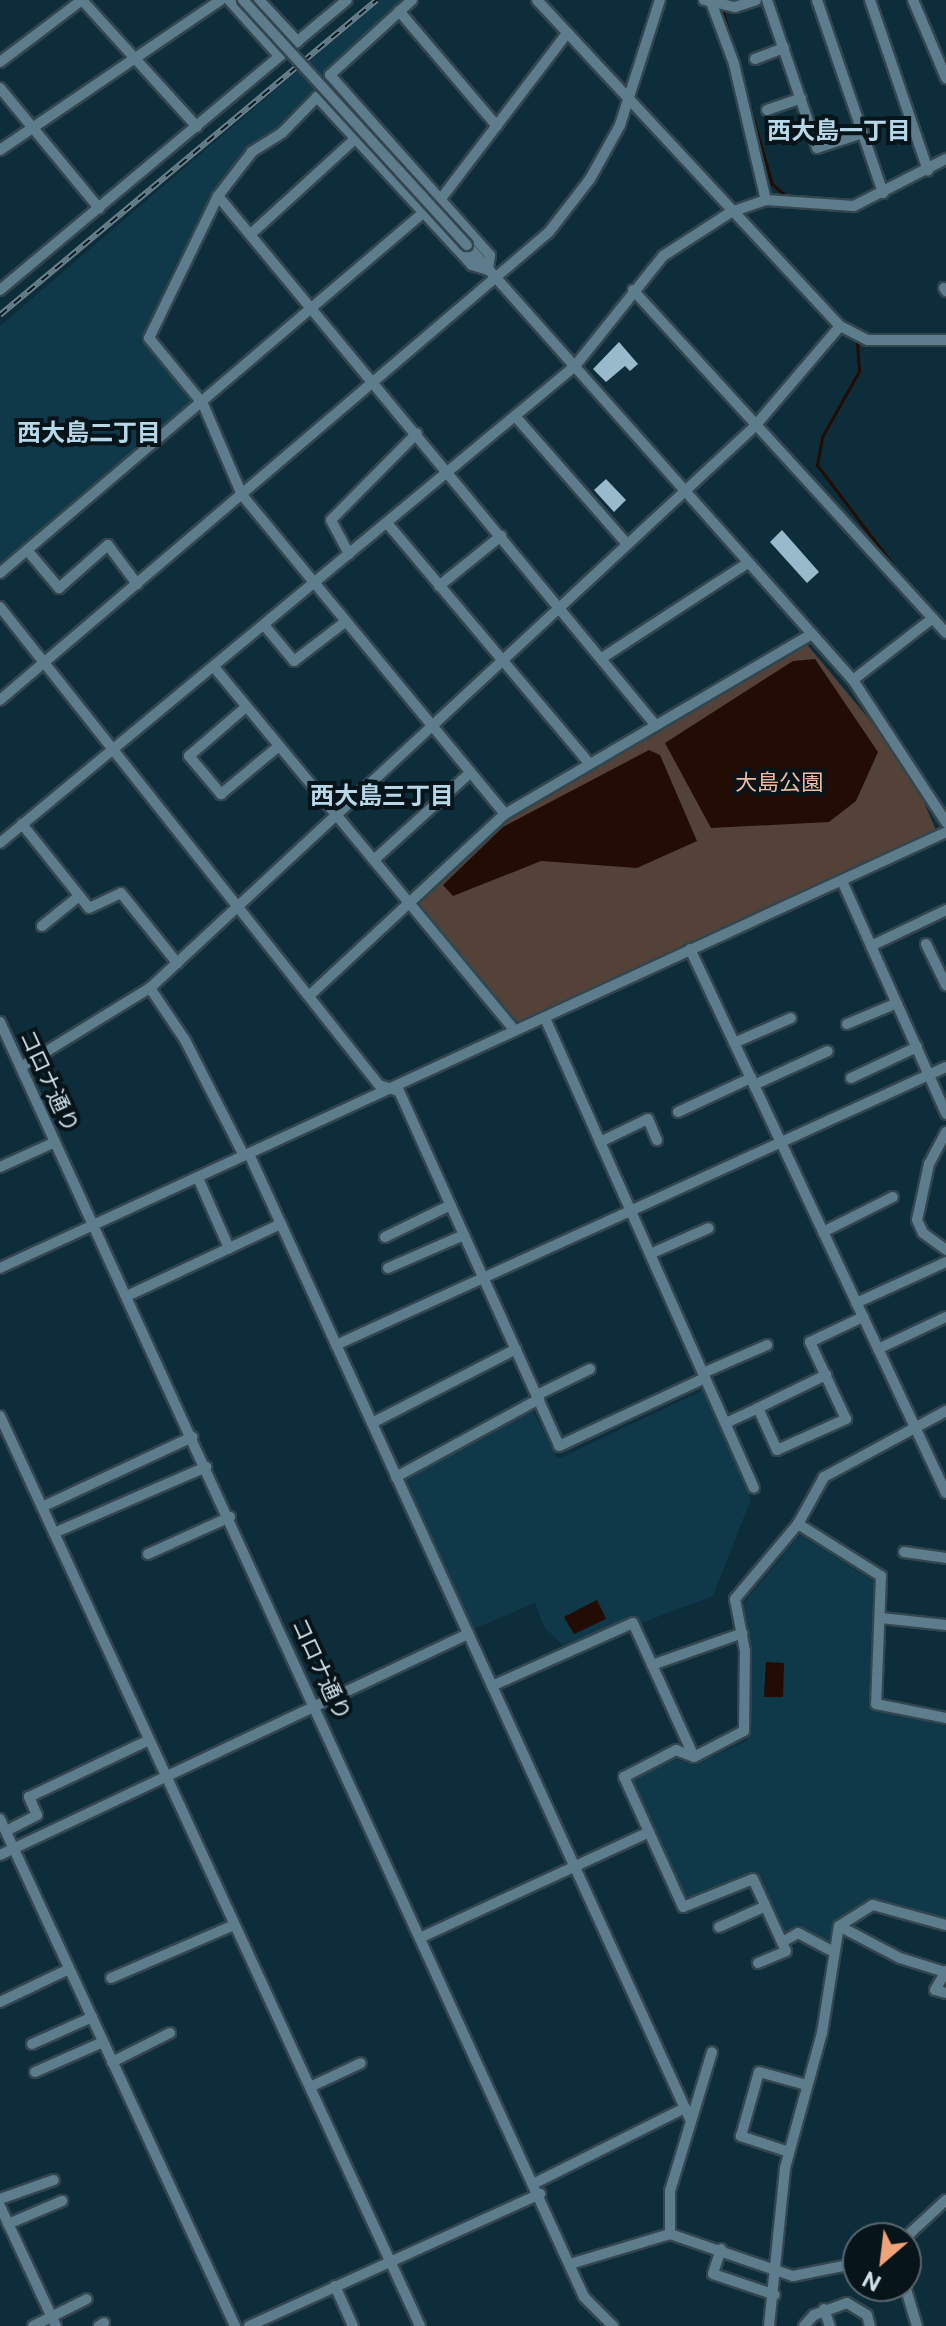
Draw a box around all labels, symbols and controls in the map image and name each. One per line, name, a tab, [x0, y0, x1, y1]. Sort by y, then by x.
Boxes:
district label: 西大島一丁目	[767, 117, 911, 145]
district label: 西大島二丁目	[17, 419, 161, 447]
park label: 大島公園	[735, 770, 823, 796]
district label: 西大島三丁目	[310, 782, 454, 810]
street label: コロナ通り	[14, 1026, 84, 1136]
street label: コロナ通り	[286, 1614, 356, 1724]
north arrow	[842, 2222, 922, 2302]
text: N	[858, 2266, 885, 2297]

